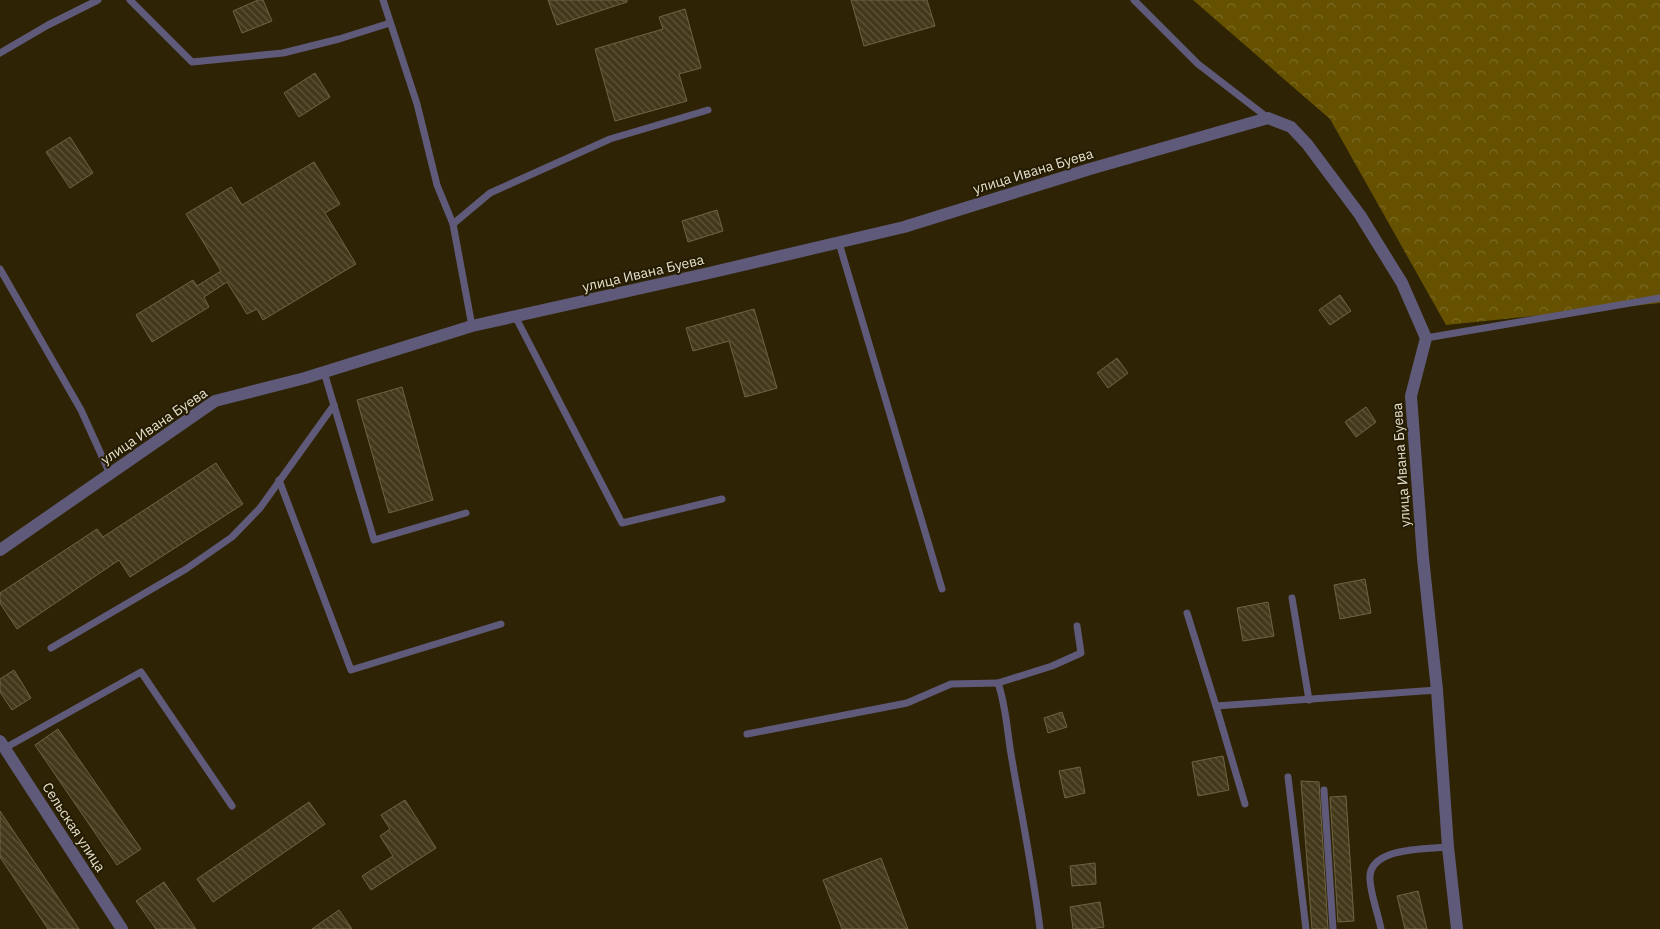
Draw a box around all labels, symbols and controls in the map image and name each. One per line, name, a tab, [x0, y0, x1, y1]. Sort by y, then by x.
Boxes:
street label: улица Ивана Буева	[971, 144, 1096, 198]
street label: улица Ивана Буева	[580, 250, 706, 296]
street label: улица Ивана Буева	[97, 383, 211, 468]
street label: улица Ивана Буева	[1388, 402, 1414, 528]
street label: Сельская улица	[38, 779, 110, 876]

